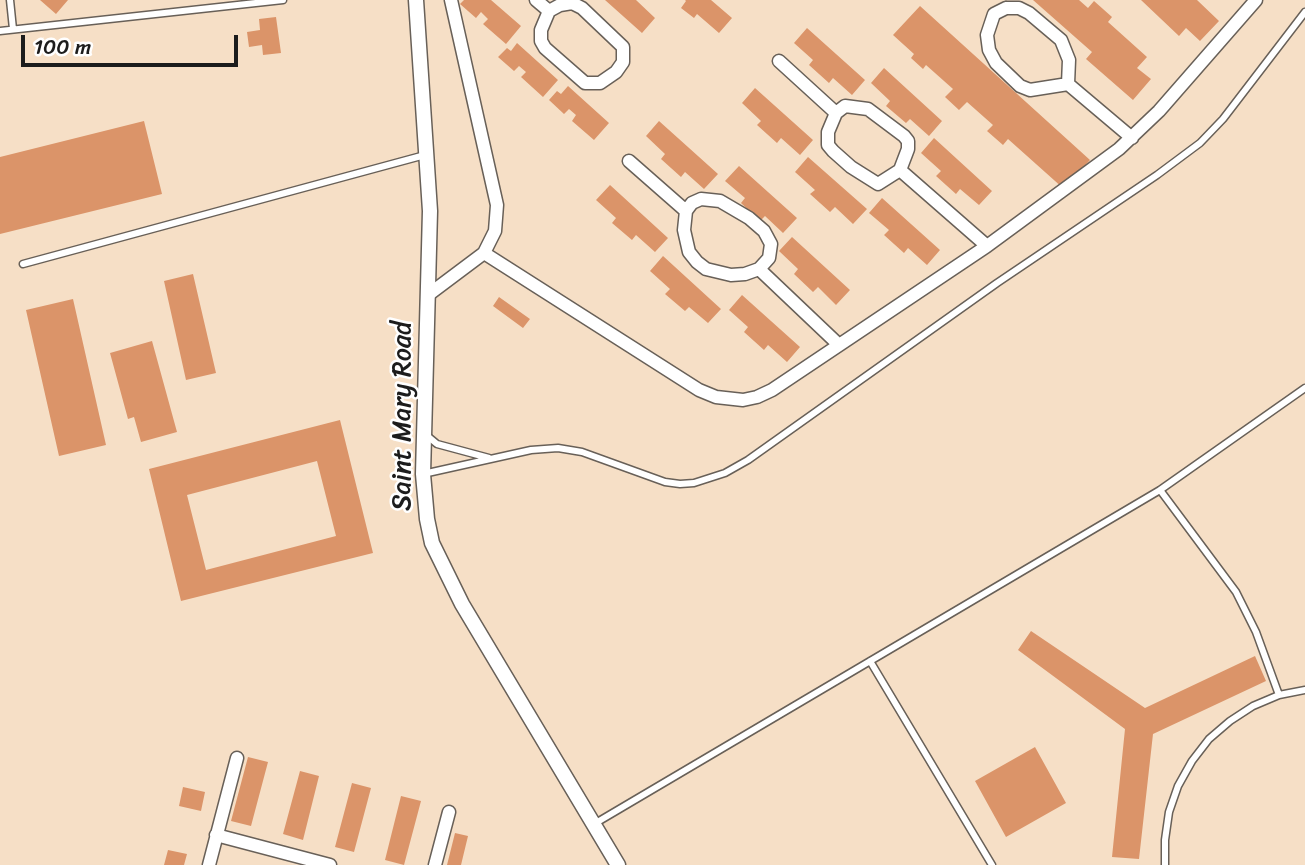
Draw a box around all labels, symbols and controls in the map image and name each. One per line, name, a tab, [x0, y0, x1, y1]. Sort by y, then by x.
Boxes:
scale bar	[24, 21, 242, 65]
text: 100 m	[34, 28, 91, 66]
street label: Saint Mary Road	[387, 321, 419, 511]

